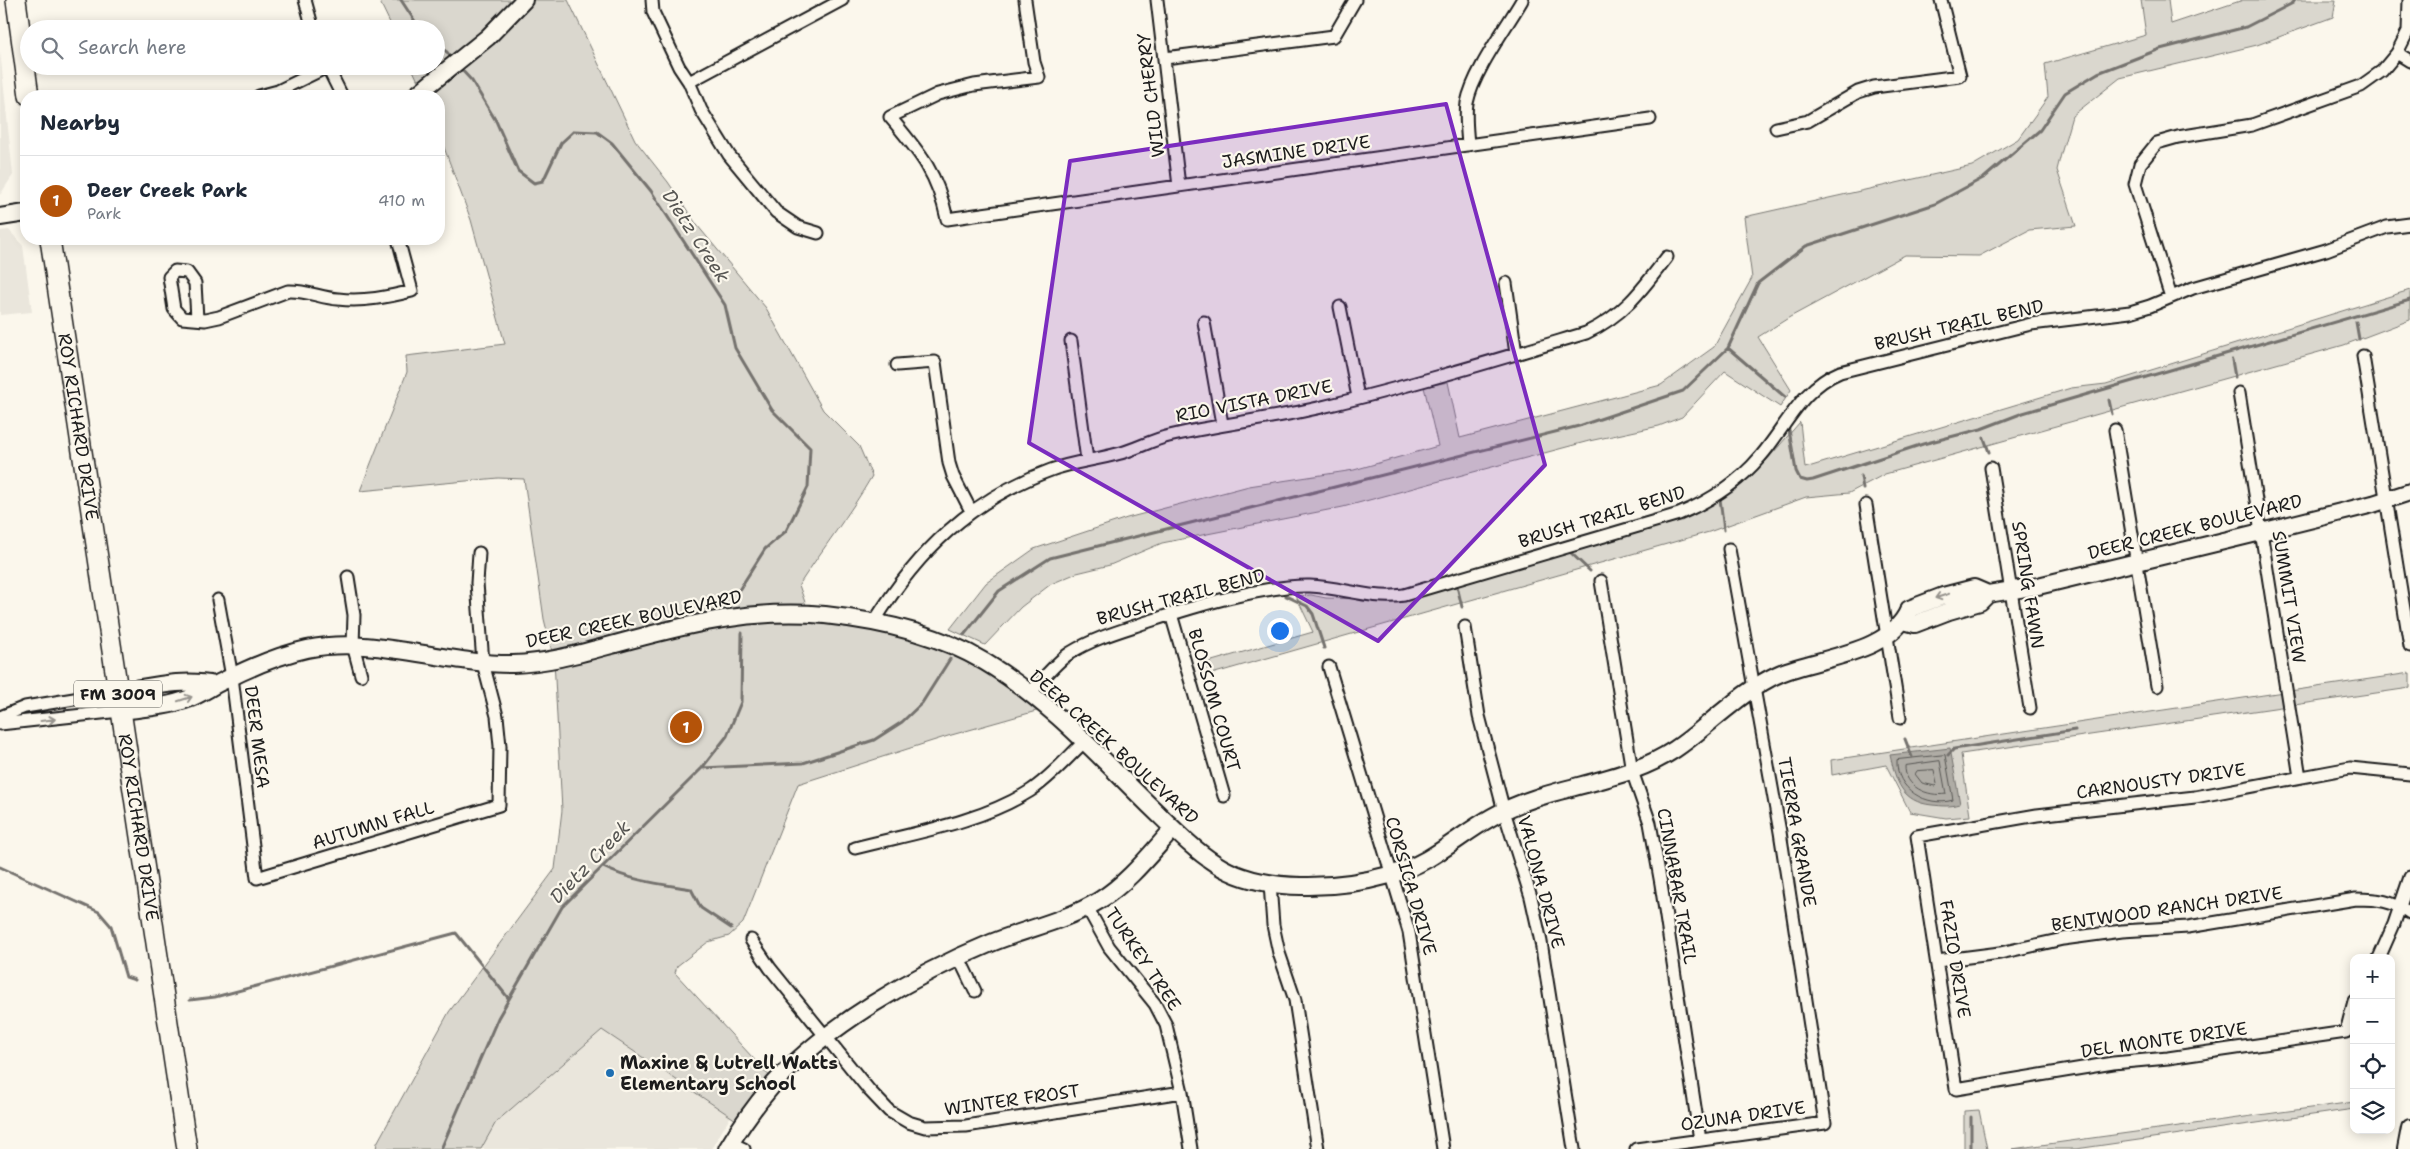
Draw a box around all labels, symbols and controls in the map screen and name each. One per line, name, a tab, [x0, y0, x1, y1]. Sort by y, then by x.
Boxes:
search box	[20, 20, 445, 75]
street label: WILD CHERRY	[1131, 31, 1171, 159]
icon: search	[38, 34, 66, 62]
text: Search here	[78, 35, 187, 60]
text: Nearby	[40, 109, 120, 137]
street label: JASMINE DRIVE	[1220, 130, 1372, 174]
text: Deer Creek Park	[87, 178, 248, 203]
water label: Dietz Creek	[656, 185, 736, 288]
text: 1	[52, 190, 60, 211]
text: 410 m	[378, 190, 425, 211]
text: Park	[87, 203, 121, 224]
street label: BRUSH TRAIL BEND	[1872, 294, 2046, 356]
street label: ROY RICHARD DRIVE	[52, 332, 104, 522]
street label: RIO VISTA DRIVE	[1174, 374, 1334, 428]
street label: BRUSH TRAIL BEND	[1516, 480, 1689, 554]
street label: DEER CREEK BOULEVARD	[2085, 489, 2305, 565]
street label: SPRING FAWN	[2006, 520, 2050, 650]
street label: SUMMIT VIEW	[2267, 529, 2311, 665]
street label: BRUSH TRAIL BEND	[1094, 563, 1268, 631]
street label: DEER CREEK BOULEVARD	[524, 584, 744, 654]
one-way arrow	[1935, 592, 1951, 602]
your location	[1267, 618, 1293, 644]
street label: BLOSSOM COURT	[1182, 626, 1246, 774]
street label: DEER CREEK BOULEVARD	[1024, 664, 1204, 830]
road number: FM 3009	[74, 681, 162, 708]
street label: DEER MESA	[239, 684, 275, 790]
one-way arrow	[177, 694, 193, 704]
pin: 1	[670, 708, 702, 746]
one-way arrow	[40, 715, 56, 725]
street label: ROY RICHARD DRIVE	[113, 732, 165, 923]
street label: TIERRA GRANDE	[1772, 755, 1822, 909]
street label: CARNOUSTY DRIVE	[2075, 757, 2247, 805]
street label: AUTUMN FALL	[309, 795, 437, 855]
street label: CINNABAR TRAIL	[1651, 806, 1703, 966]
street label: VALONA DRIVE	[1512, 813, 1570, 951]
street label: CORSICA DRIVE	[1380, 814, 1442, 958]
water label: Dietz Creek	[544, 815, 636, 909]
street label: BENTWOOD RANCH DRIVE	[2050, 881, 2284, 937]
street label: FAZIO DRIVE	[1934, 898, 1976, 1020]
street label: TURKEY TREE	[1100, 903, 1186, 1015]
map controls	[2350, 954, 2395, 1134]
button: +	[2350, 954, 2395, 999]
button: −	[2350, 999, 2395, 1044]
street label: DEL MONTE DRIVE	[2079, 1016, 2249, 1064]
button: locate	[2350, 1044, 2395, 1089]
place label: Maxine & Lutrell Watts Elementary School	[620, 1051, 838, 1096]
marker: Maxine & Lutrell Watts Elementary School	[604, 1067, 616, 1079]
street label: WINTER FROST	[943, 1079, 1081, 1121]
button: layers	[2350, 1089, 2395, 1134]
street label: OZUNA DRIVE	[1679, 1095, 1807, 1137]

